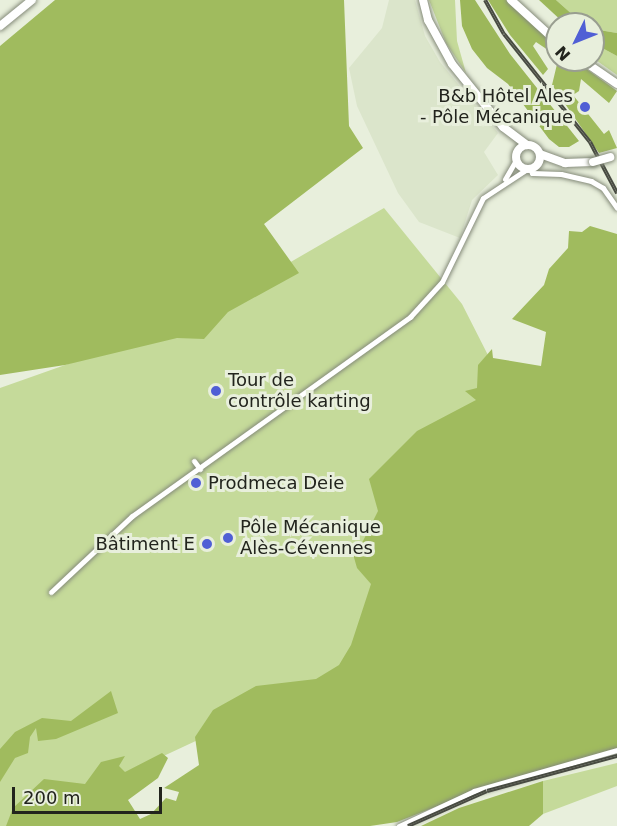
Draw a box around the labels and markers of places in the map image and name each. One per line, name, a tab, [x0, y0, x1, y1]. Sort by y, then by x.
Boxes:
place label: B&b Hôtel Ales - Pôle Mécanique	[420, 86, 573, 128]
marker: B&b Hôtel Ales - Pôle Mécanique	[578, 100, 592, 114]
place label: Tour de contrôle karting	[228, 370, 371, 412]
marker: Tour de contrôle karting	[209, 384, 223, 398]
place label: Prodmeca Deie	[208, 472, 344, 494]
marker: Prodmeca Deie	[189, 476, 203, 490]
place label: Pôle Mécanique Alès-Cévennes	[240, 517, 381, 560]
marker: Pôle Mécanique Alès-Cévennes	[221, 531, 235, 545]
place label: Bâtiment E	[95, 533, 195, 555]
marker: Bâtiment E	[200, 537, 214, 551]

